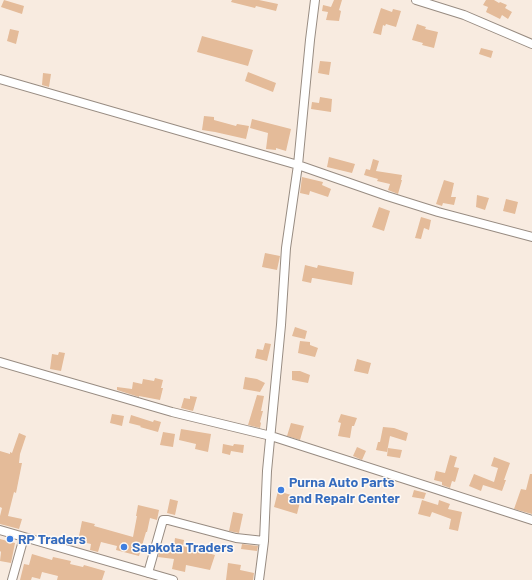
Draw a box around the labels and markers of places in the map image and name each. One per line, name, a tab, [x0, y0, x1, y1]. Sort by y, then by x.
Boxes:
place label: Purna Auto Parts and Repair Center	[289, 474, 400, 506]
marker: Purna Auto Parts and Repair Center	[276, 485, 286, 495]
place label: RP Traders	[18, 531, 86, 547]
marker: RP Traders	[5, 534, 15, 544]
place label: Sapkota Traders	[132, 539, 233, 555]
marker: Sapkota Traders	[119, 542, 129, 552]

